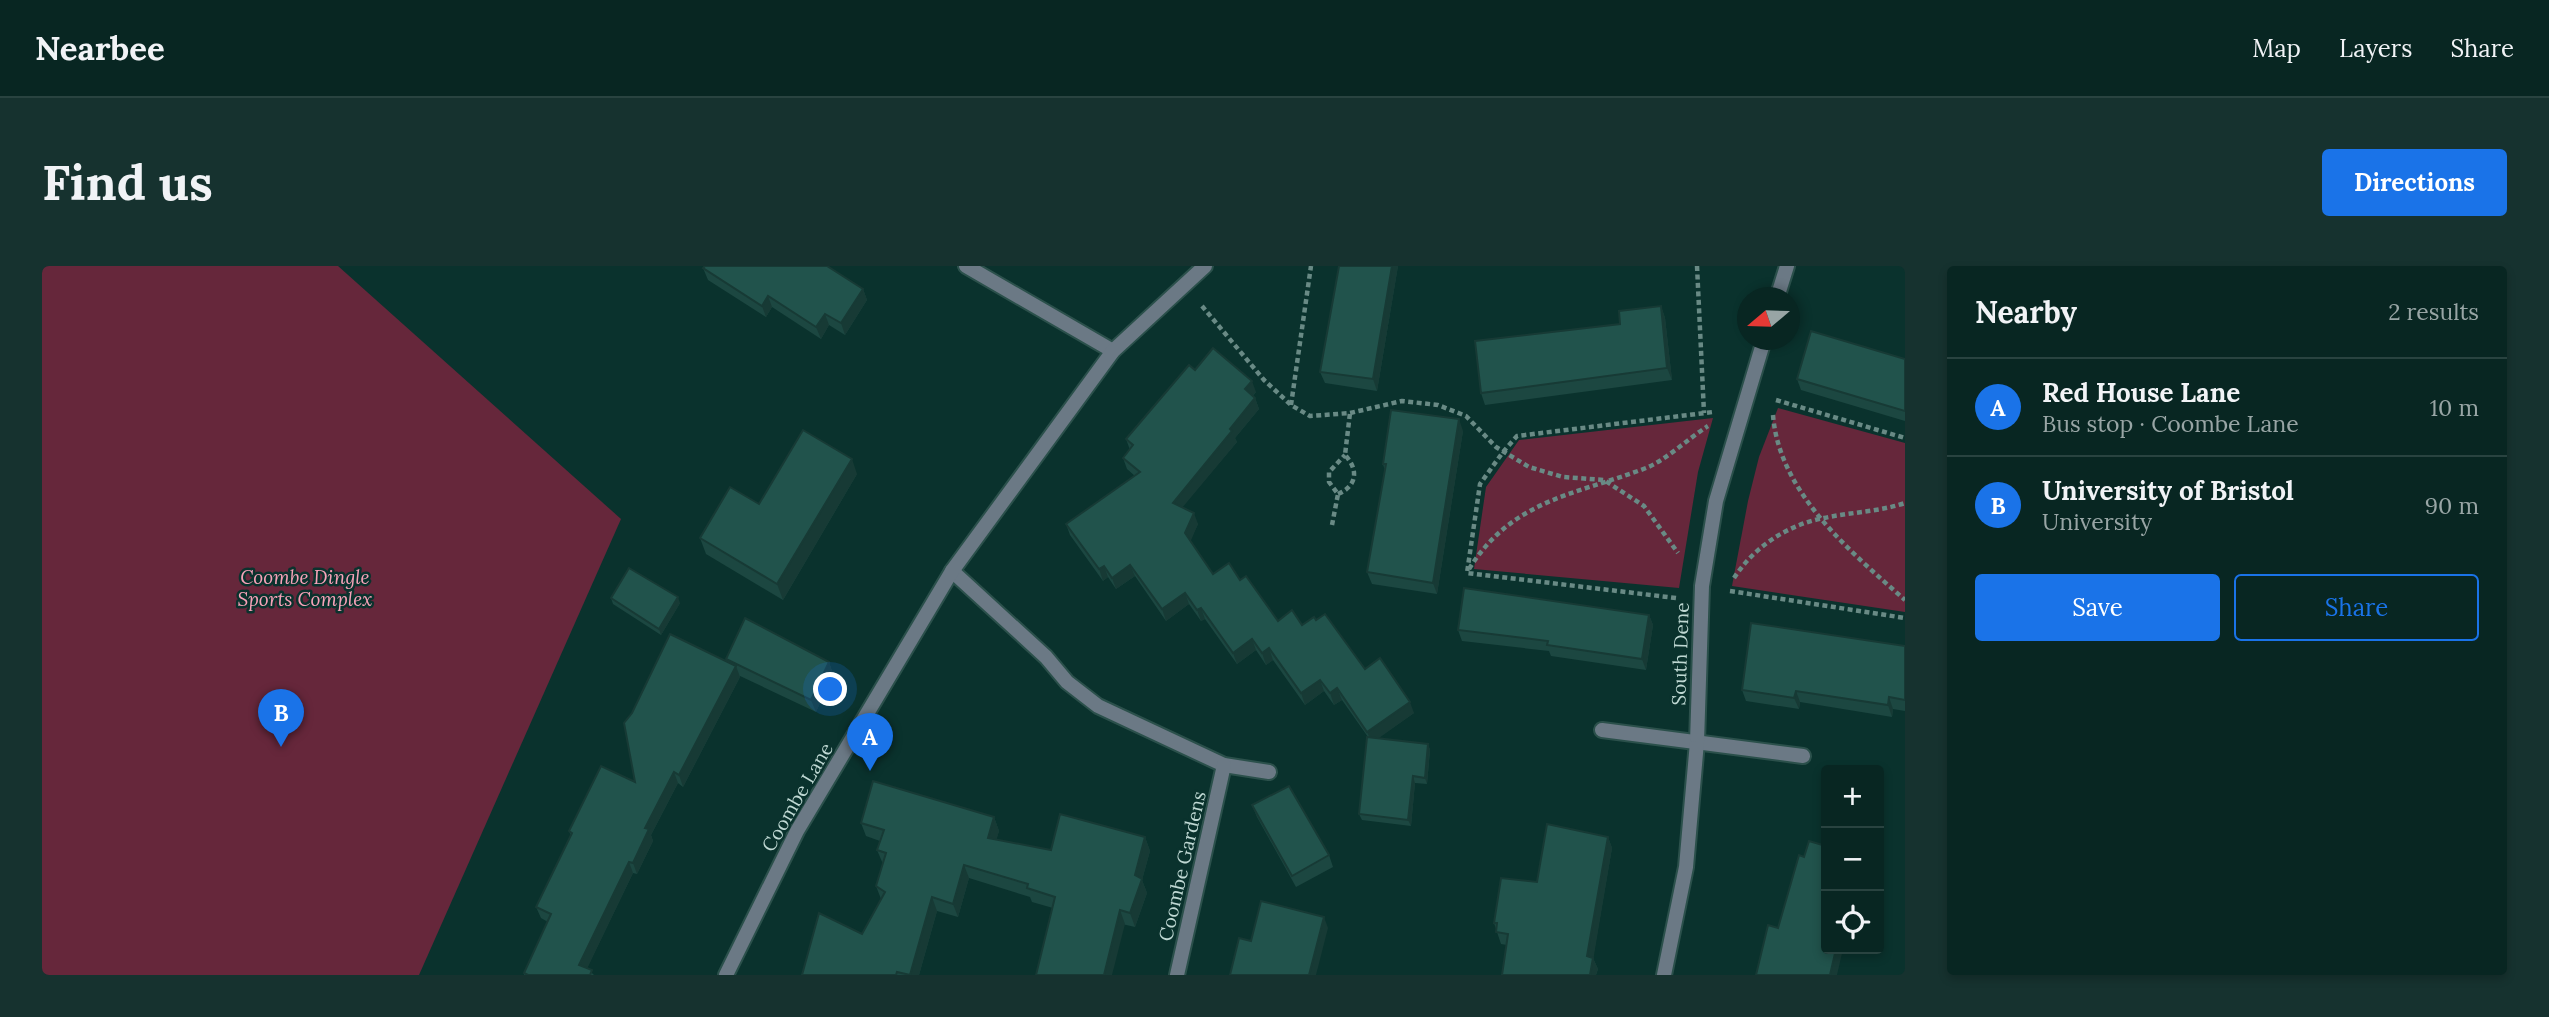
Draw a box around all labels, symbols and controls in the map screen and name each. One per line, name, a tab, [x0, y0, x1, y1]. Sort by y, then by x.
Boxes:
text: Nearbee	[35, 27, 165, 69]
text: Map	[2252, 33, 2301, 64]
text: Layers	[2339, 33, 2412, 64]
text: Share	[2450, 33, 2514, 64]
button: Directions	[2322, 149, 2507, 216]
text: Find us	[42, 151, 213, 213]
north arrow	[1737, 287, 1800, 350]
text: Nearby	[1975, 293, 2077, 331]
text: 2 results	[2388, 297, 2479, 326]
text: Red House Lane	[2042, 376, 2240, 409]
text: A	[1990, 393, 2006, 422]
text: 10 m	[2430, 393, 2479, 422]
text: Bus stop · Coombe Lane	[2042, 409, 2299, 438]
text: University of Bristol	[2042, 474, 2294, 507]
text: B	[1990, 491, 2006, 520]
text: 90 m	[2425, 491, 2479, 520]
text: University	[2042, 507, 2152, 536]
park label: Coombe Dingle Sports Complex	[238, 565, 372, 611]
button: Save	[1975, 574, 2220, 641]
button: Share	[2234, 574, 2479, 641]
street label: South Dene	[1666, 602, 1694, 706]
your location	[813, 672, 847, 706]
pin: B	[258, 689, 304, 747]
pin: A	[847, 713, 893, 771]
street label: Coombe Lane	[756, 738, 838, 856]
map controls	[1821, 765, 1884, 954]
button: +	[1821, 765, 1884, 828]
street label: Coombe Gardens	[1153, 788, 1211, 943]
button: −	[1821, 828, 1884, 891]
button: locate	[1821, 891, 1884, 954]

